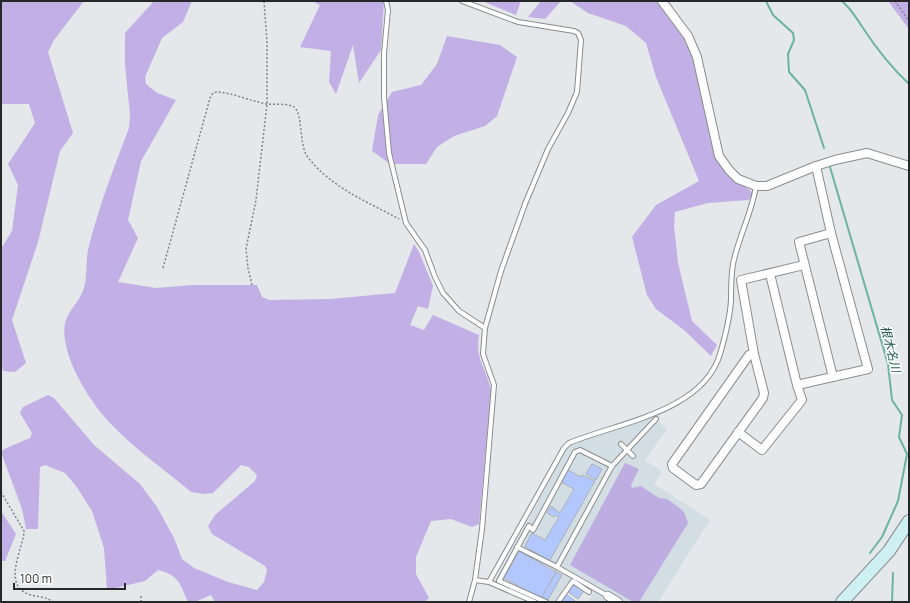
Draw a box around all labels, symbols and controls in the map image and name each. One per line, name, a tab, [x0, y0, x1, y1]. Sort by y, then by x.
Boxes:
water label: 根木名川	[877, 324, 906, 376]
scale bar	[14, 565, 125, 591]
text: 100 m	[20, 570, 52, 587]

